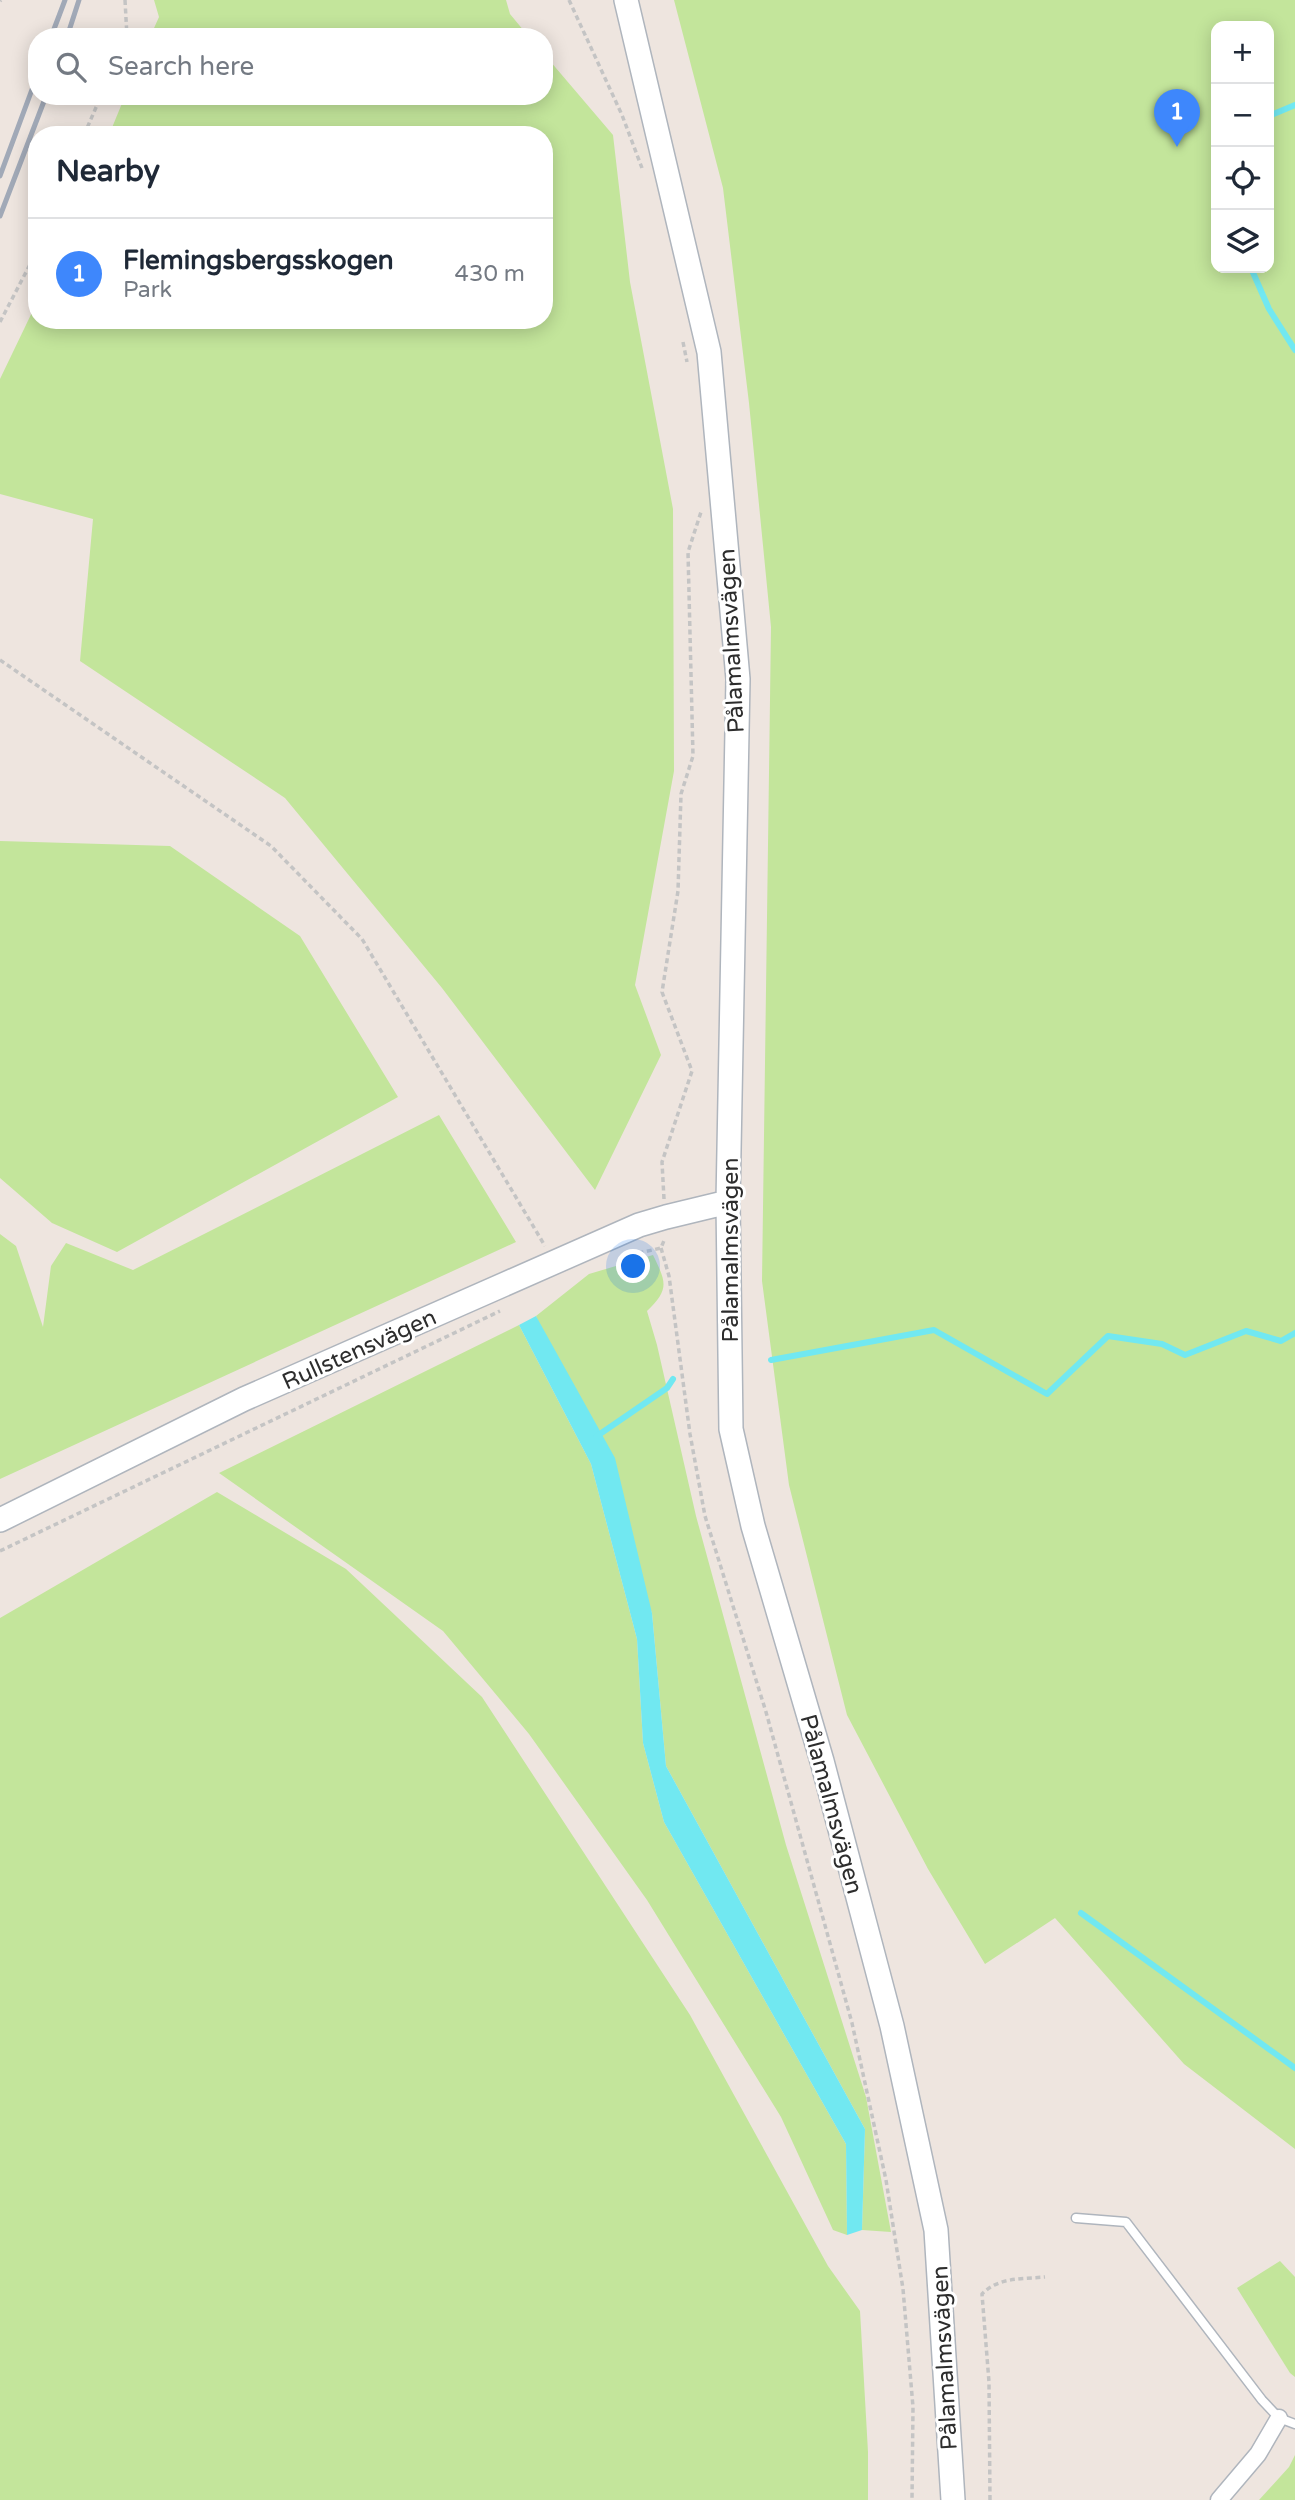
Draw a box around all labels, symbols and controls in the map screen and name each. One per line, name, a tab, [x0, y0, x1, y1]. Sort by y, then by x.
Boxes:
map controls	[1211, 21, 1274, 273]
button: +	[1211, 21, 1274, 84]
search box	[28, 28, 553, 105]
icon: search	[52, 48, 90, 86]
text: Search here	[108, 51, 254, 82]
button: −	[1211, 84, 1274, 147]
pin: 1	[1154, 89, 1200, 147]
button: locate	[1211, 147, 1274, 210]
text: Nearby	[56, 153, 160, 190]
button: layers	[1211, 210, 1274, 273]
text: Flemingsbergsskogen	[123, 245, 394, 276]
text: 1	[72, 260, 86, 288]
text: 430 m	[455, 260, 525, 288]
text: Park	[123, 276, 172, 304]
street label: Pålamalmsvägen	[713, 548, 751, 734]
street label: Pålamalmsvägen	[717, 1158, 745, 1342]
your location	[616, 1249, 650, 1283]
street label: Rullstensvägen	[278, 1303, 441, 1396]
street label: Pålamalmsvägen	[794, 1711, 868, 1897]
street label: Pålamalmsvägen	[926, 2265, 964, 2451]

